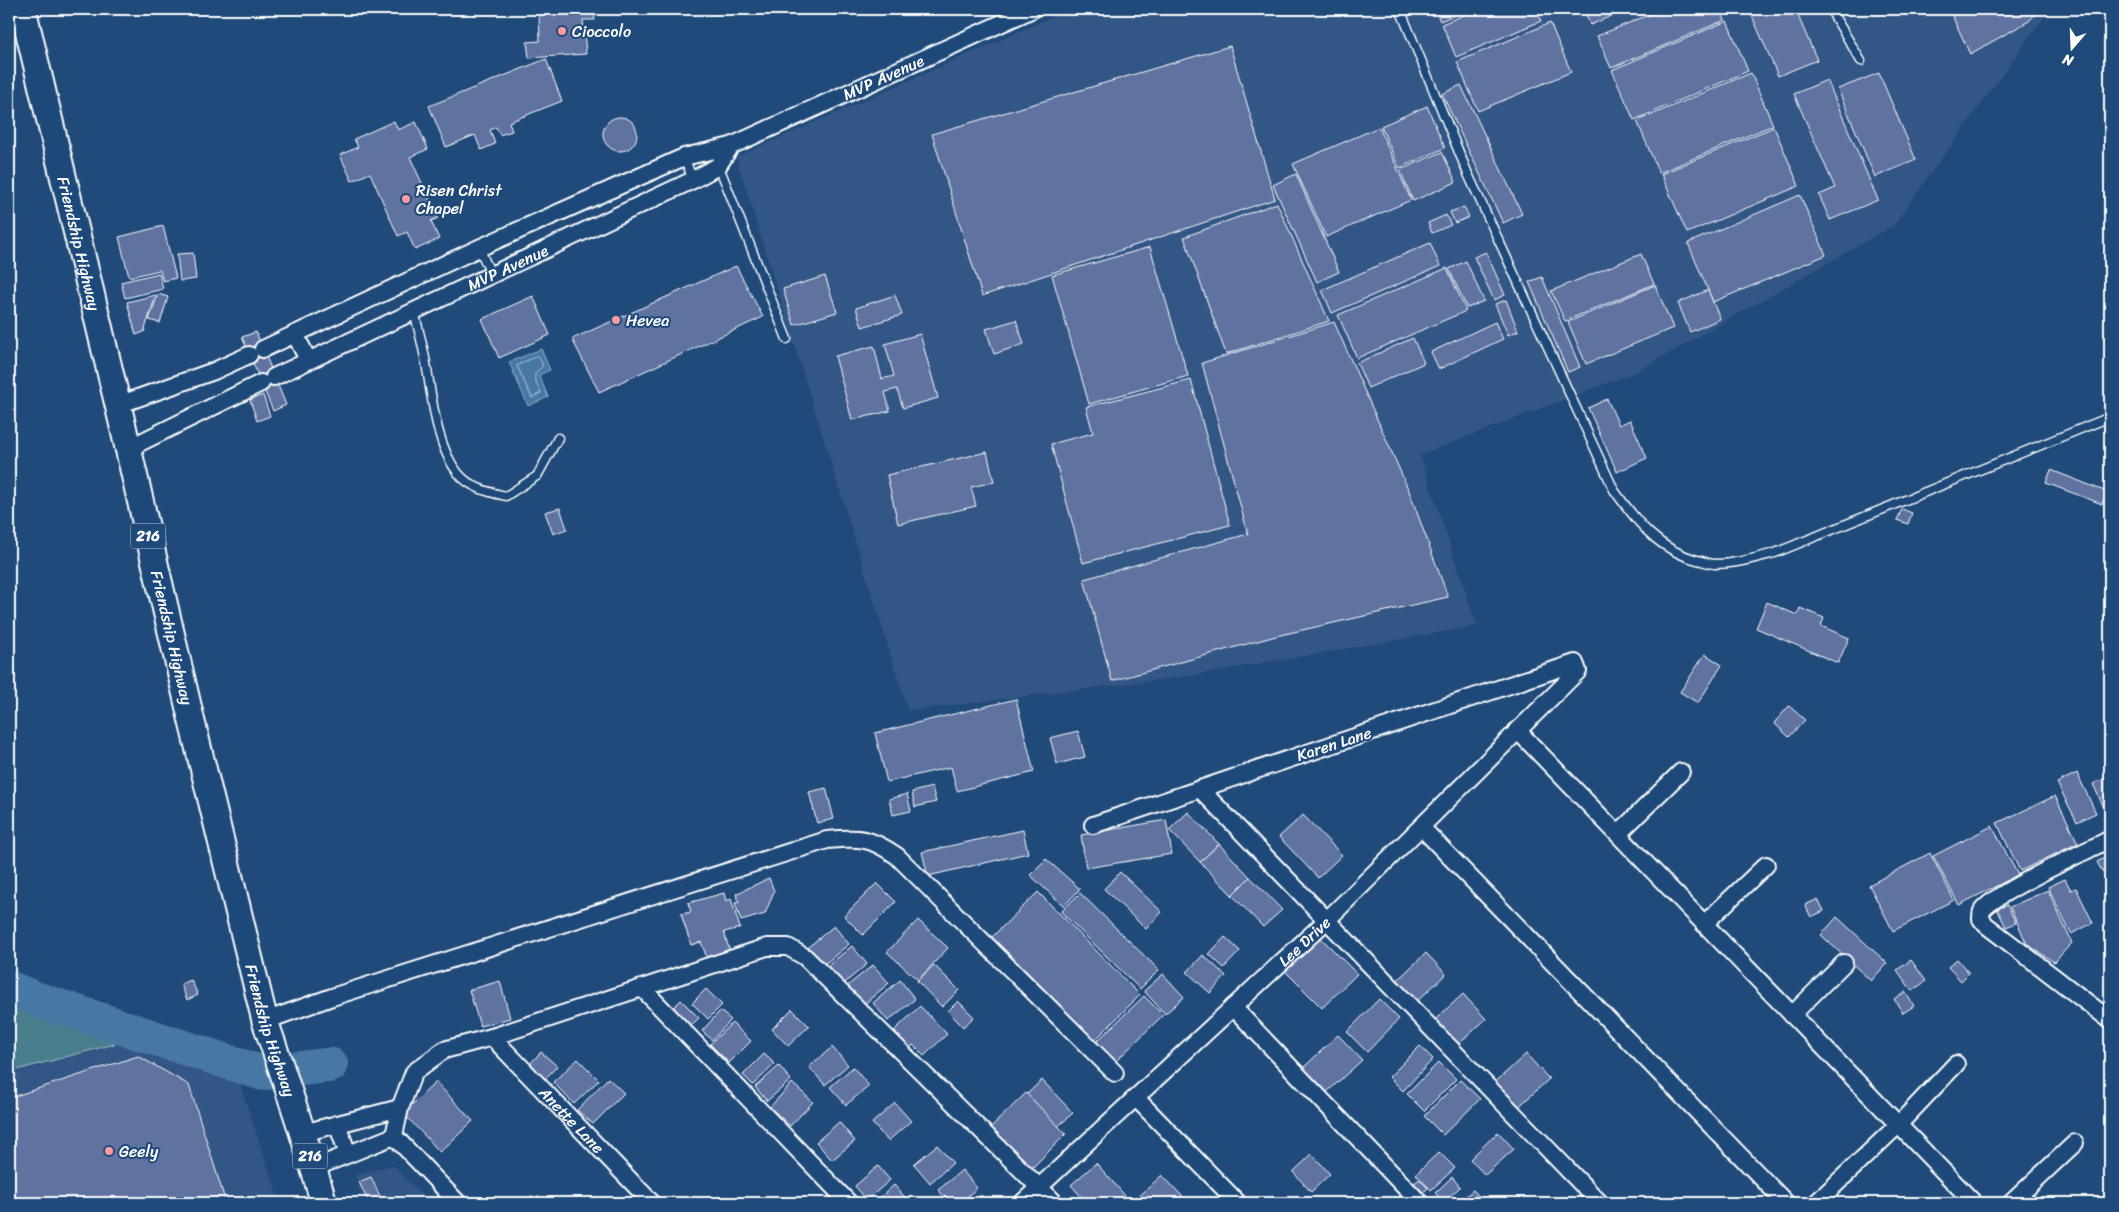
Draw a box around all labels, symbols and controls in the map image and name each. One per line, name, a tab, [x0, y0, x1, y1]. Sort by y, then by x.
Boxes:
place label: Cioccolo	[572, 17, 631, 46]
north arrow	[2046, 22, 2096, 72]
marker: Cioccolo	[556, 25, 568, 37]
street label: MVP Avenue	[837, 46, 929, 108]
text: N	[2059, 46, 2078, 74]
street label: Friendship Highway	[49, 173, 110, 314]
place label: Risen Christ Chapel	[416, 176, 502, 223]
marker: Risen Christ Chapel	[400, 193, 412, 205]
street label: MVP Avenue	[462, 235, 553, 299]
place label: Hevea	[626, 306, 669, 335]
marker: Hevea	[610, 314, 622, 326]
road number: 216	[130, 524, 166, 548]
street label: Friendship Highway	[143, 567, 202, 708]
street label: Karen Lane	[1293, 718, 1375, 770]
street label: Lee Drive	[1271, 909, 1338, 974]
street label: Friendship Highway	[237, 961, 304, 1101]
street label: Anette Lane	[531, 1078, 612, 1161]
place label: Geely	[119, 1137, 159, 1166]
road number: 216	[292, 1144, 328, 1168]
marker: Geely	[103, 1145, 115, 1157]

